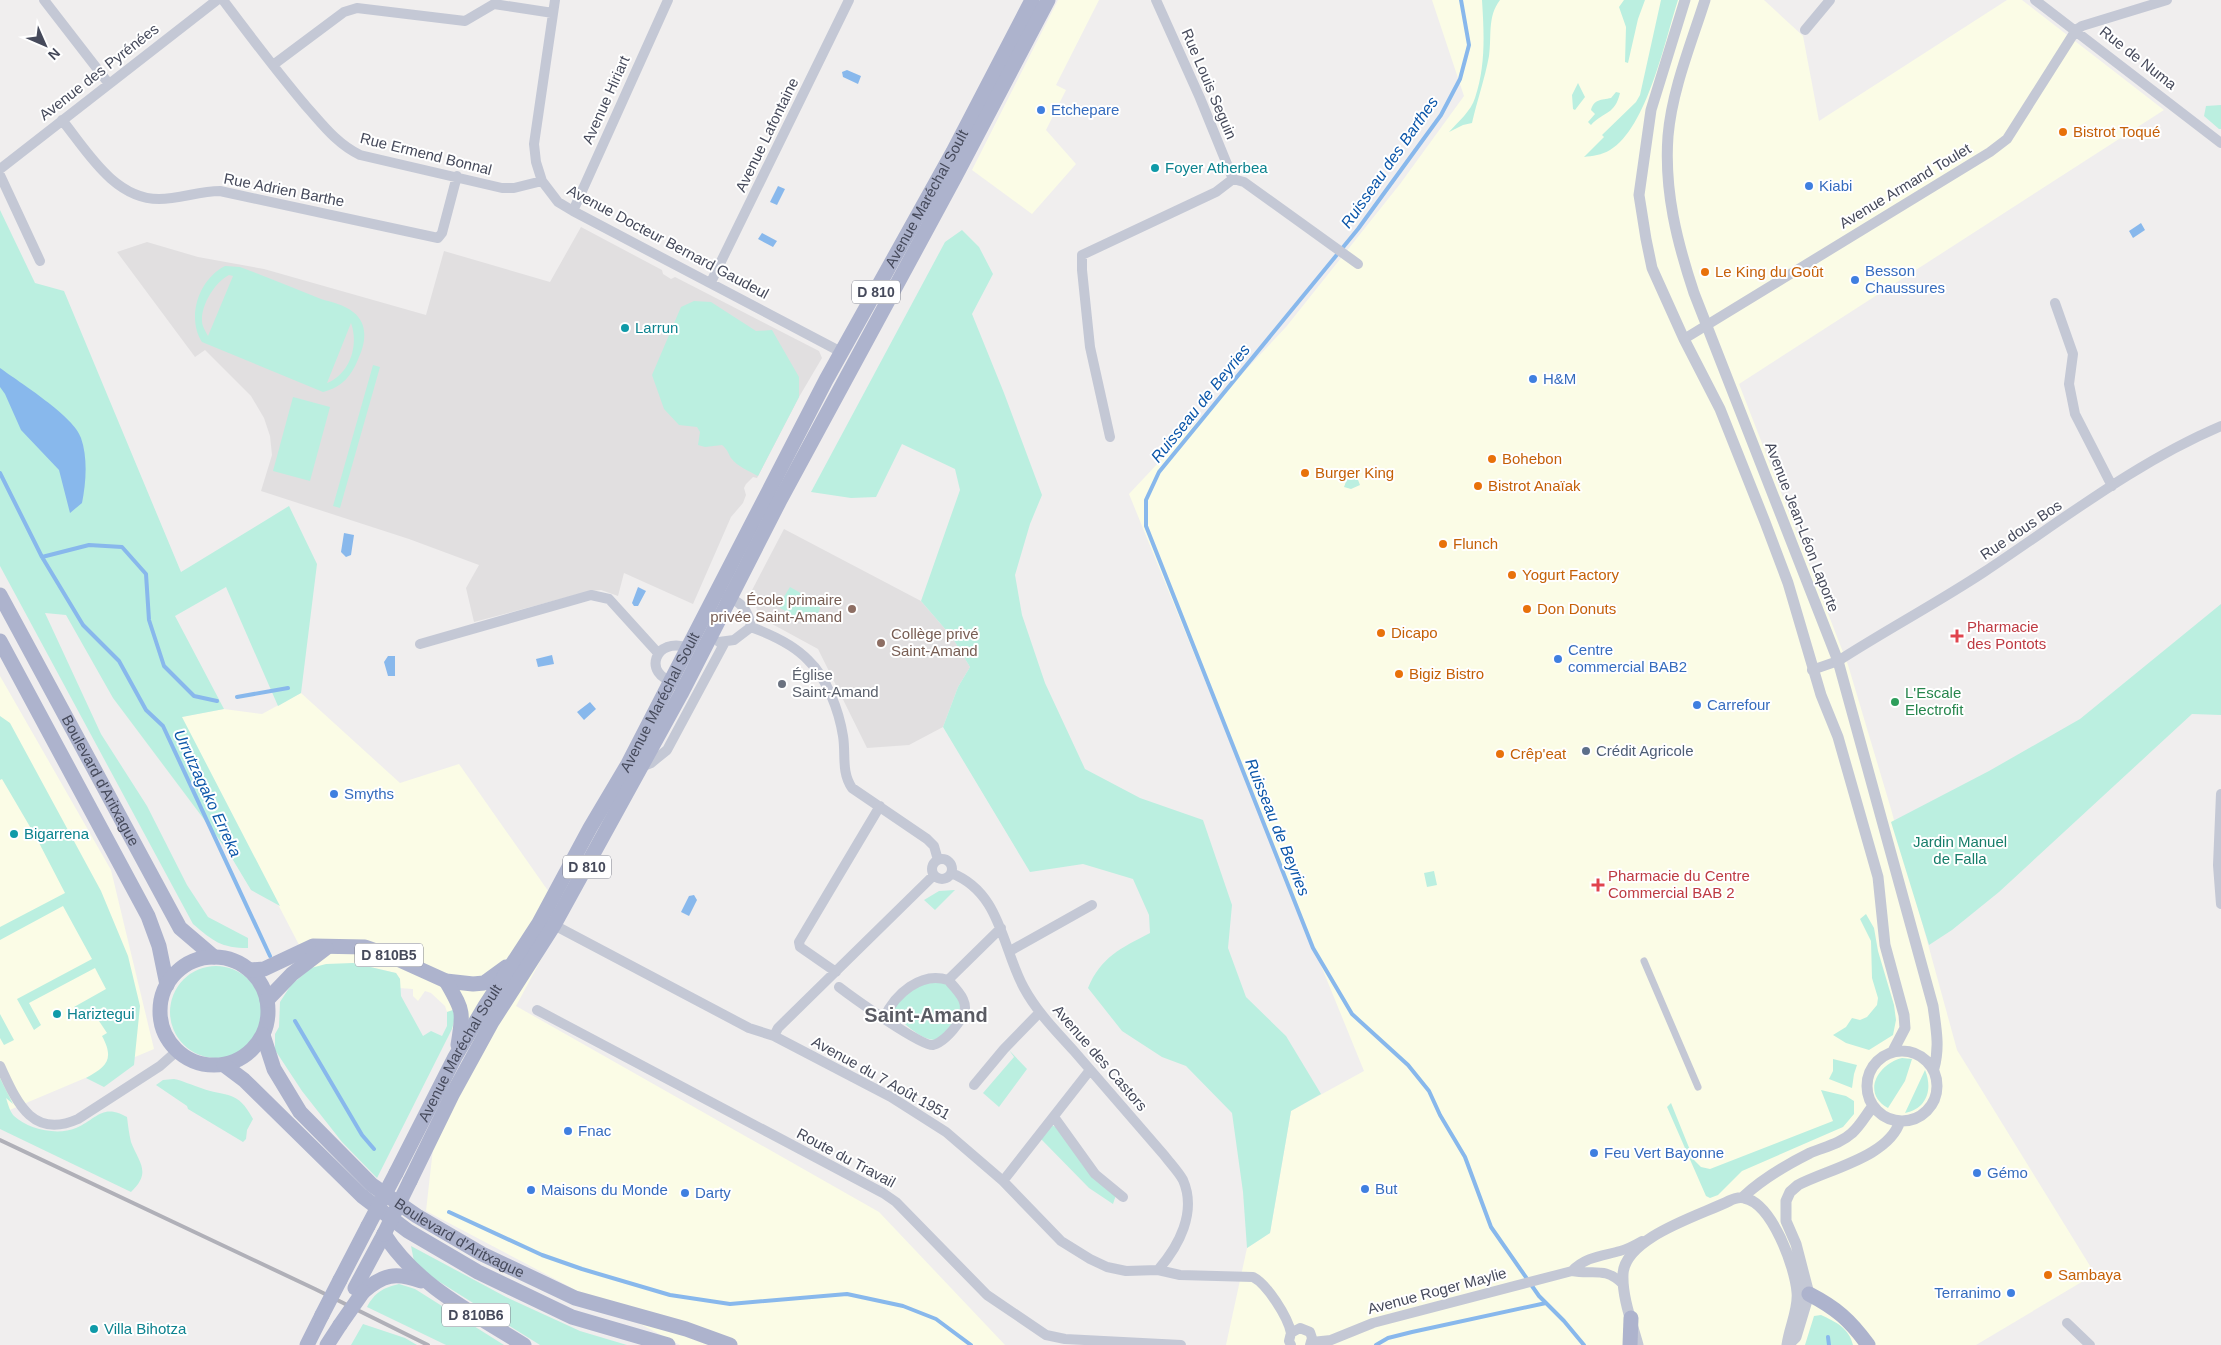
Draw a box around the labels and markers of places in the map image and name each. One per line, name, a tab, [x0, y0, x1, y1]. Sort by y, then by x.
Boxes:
place label: Etchepare	[1051, 101, 1119, 118]
marker: Etchepare	[1035, 104, 1047, 116]
place label: Bistrot Toqué	[2073, 123, 2160, 140]
marker: Bistrot Toqué	[2057, 126, 2069, 138]
place label: Foyer Atherbea	[1165, 159, 1268, 176]
marker: Foyer Atherbea	[1149, 162, 1161, 174]
place label: Kiabi	[1819, 177, 1852, 194]
marker: Kiabi	[1803, 180, 1815, 192]
place label: Besson Chaussures	[1865, 262, 1945, 296]
place label: Le King du Goût	[1715, 263, 1824, 280]
marker: Le King du Goût	[1699, 266, 1711, 278]
marker: Besson Chaussures	[1849, 274, 1861, 286]
place label: Larrun	[635, 319, 678, 336]
marker: Larrun	[619, 322, 631, 334]
place label: H&M	[1543, 370, 1576, 387]
marker: H&M	[1527, 373, 1539, 385]
place label: Bohebon	[1502, 450, 1562, 467]
marker: Bohebon	[1486, 453, 1498, 465]
place label: Burger King	[1315, 464, 1394, 481]
marker: Burger King	[1299, 467, 1311, 479]
place label: Bistrot Anaïak	[1488, 477, 1581, 494]
marker: Bistrot Anaïak	[1472, 480, 1484, 492]
place label: Flunch	[1453, 535, 1498, 552]
marker: Flunch	[1437, 538, 1449, 550]
place label: Yogurt Factory	[1522, 566, 1619, 583]
marker: Yogurt Factory	[1506, 569, 1518, 581]
place label: École primaire privée Saint-Amand	[710, 591, 842, 625]
place label: Don Donuts	[1537, 600, 1616, 617]
marker: École primaire privée Saint-Amand	[846, 603, 858, 615]
marker: Don Donuts	[1521, 603, 1533, 615]
place label: Pharmacie des Pontots	[1967, 618, 2046, 652]
place label: Dicapo	[1391, 624, 1438, 641]
place label: Collège privé Saint-Amand	[891, 625, 979, 659]
marker: Dicapo	[1375, 627, 1387, 639]
marker: Pharmacie des Pontots	[1951, 630, 1963, 642]
marker: Collège privé Saint-Amand	[875, 637, 887, 649]
place label: Centre commercial BAB2	[1568, 641, 1687, 675]
marker: Centre commercial BAB2	[1552, 653, 1564, 665]
place label: Bigiz Bistro	[1409, 665, 1484, 682]
place label: Église Saint-Amand	[792, 666, 879, 700]
marker: Bigiz Bistro	[1393, 668, 1405, 680]
marker: Église Saint-Amand	[776, 678, 788, 690]
place label: L'Escale Electrofit	[1905, 684, 1964, 718]
place label: Carrefour	[1707, 696, 1770, 713]
marker: L'Escale Electrofit	[1889, 696, 1901, 708]
marker: Carrefour	[1691, 699, 1703, 711]
place label: Crédit Agricole	[1596, 742, 1694, 759]
place label: Crêp'eat	[1510, 745, 1567, 762]
marker: Crédit Agricole	[1580, 745, 1592, 757]
marker: Crêp'eat	[1494, 748, 1506, 760]
place label: Smyths	[344, 785, 394, 802]
marker: Smyths	[328, 788, 340, 800]
place label: Bigarrena	[24, 825, 90, 842]
marker: Bigarrena	[8, 828, 20, 840]
place label: Pharmacie du Centre Commercial BAB 2	[1608, 867, 1750, 901]
marker: Pharmacie du Centre Commercial BAB 2	[1592, 879, 1604, 891]
place label: Hariztegui	[67, 1005, 135, 1022]
marker: Hariztegui	[51, 1008, 63, 1020]
place label: Fnac	[578, 1122, 612, 1139]
marker: Fnac	[562, 1125, 574, 1137]
place label: Feu Vert Bayonne	[1604, 1144, 1724, 1161]
marker: Feu Vert Bayonne	[1588, 1147, 1600, 1159]
place label: Gémo	[1987, 1164, 2028, 1181]
marker: Gémo	[1971, 1167, 1983, 1179]
place label: But	[1375, 1180, 1398, 1197]
place label: Maisons du Monde	[541, 1181, 668, 1198]
marker: But	[1359, 1183, 1371, 1195]
marker: Maisons du Monde	[525, 1184, 537, 1196]
place label: Darty	[695, 1184, 731, 1201]
marker: Darty	[679, 1187, 691, 1199]
place label: Sambaya	[2058, 1266, 2122, 1283]
marker: Sambaya	[2042, 1269, 2054, 1281]
place label: Terranimo	[1934, 1284, 2001, 1301]
marker: Terranimo	[2005, 1287, 2017, 1299]
place label: Villa Bihotza	[104, 1320, 187, 1337]
marker: Villa Bihotza	[88, 1323, 100, 1335]

